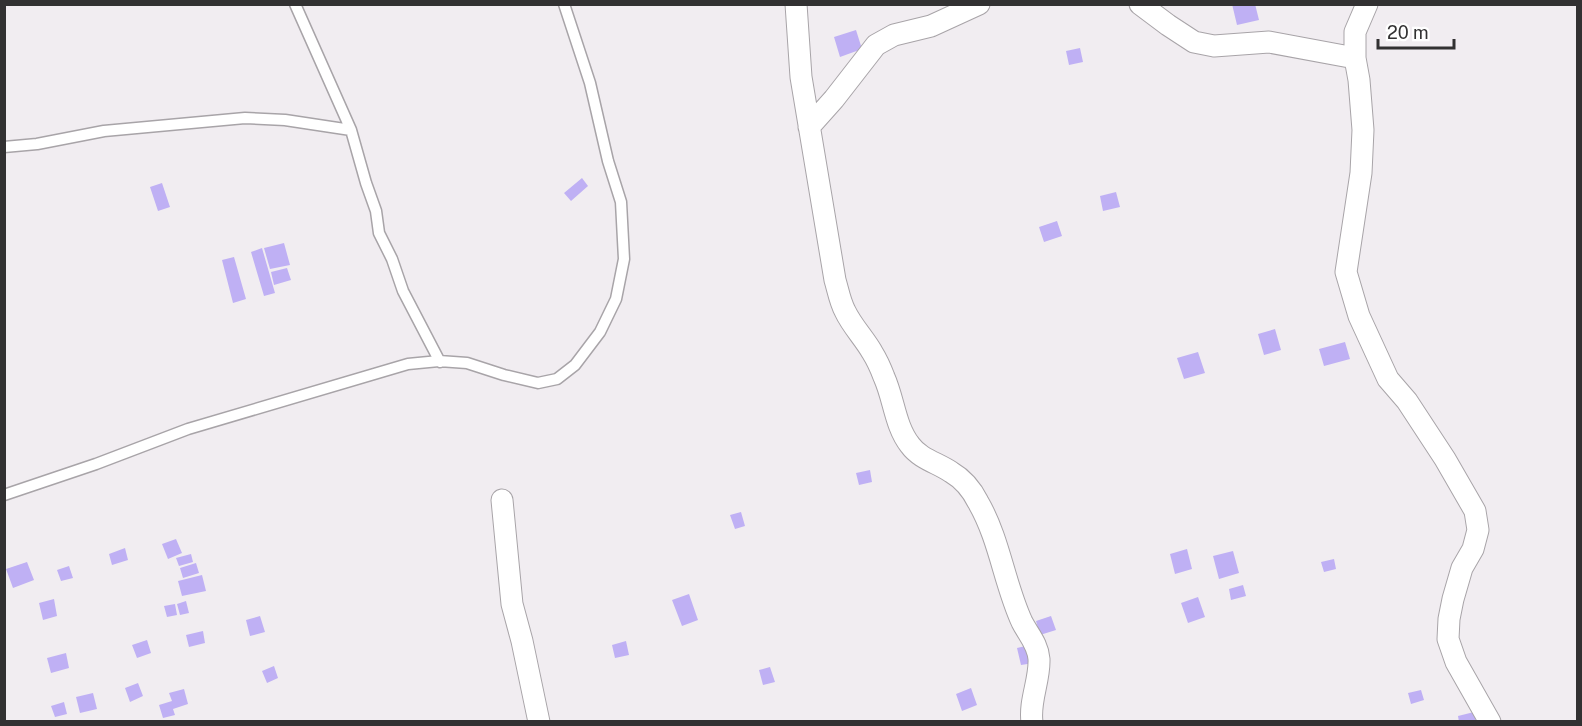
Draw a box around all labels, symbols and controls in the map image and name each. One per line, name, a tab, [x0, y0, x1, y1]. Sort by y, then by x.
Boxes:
scale bar	[1378, 12, 1454, 50]
text: 20 m	[1387, 22, 1429, 43]

